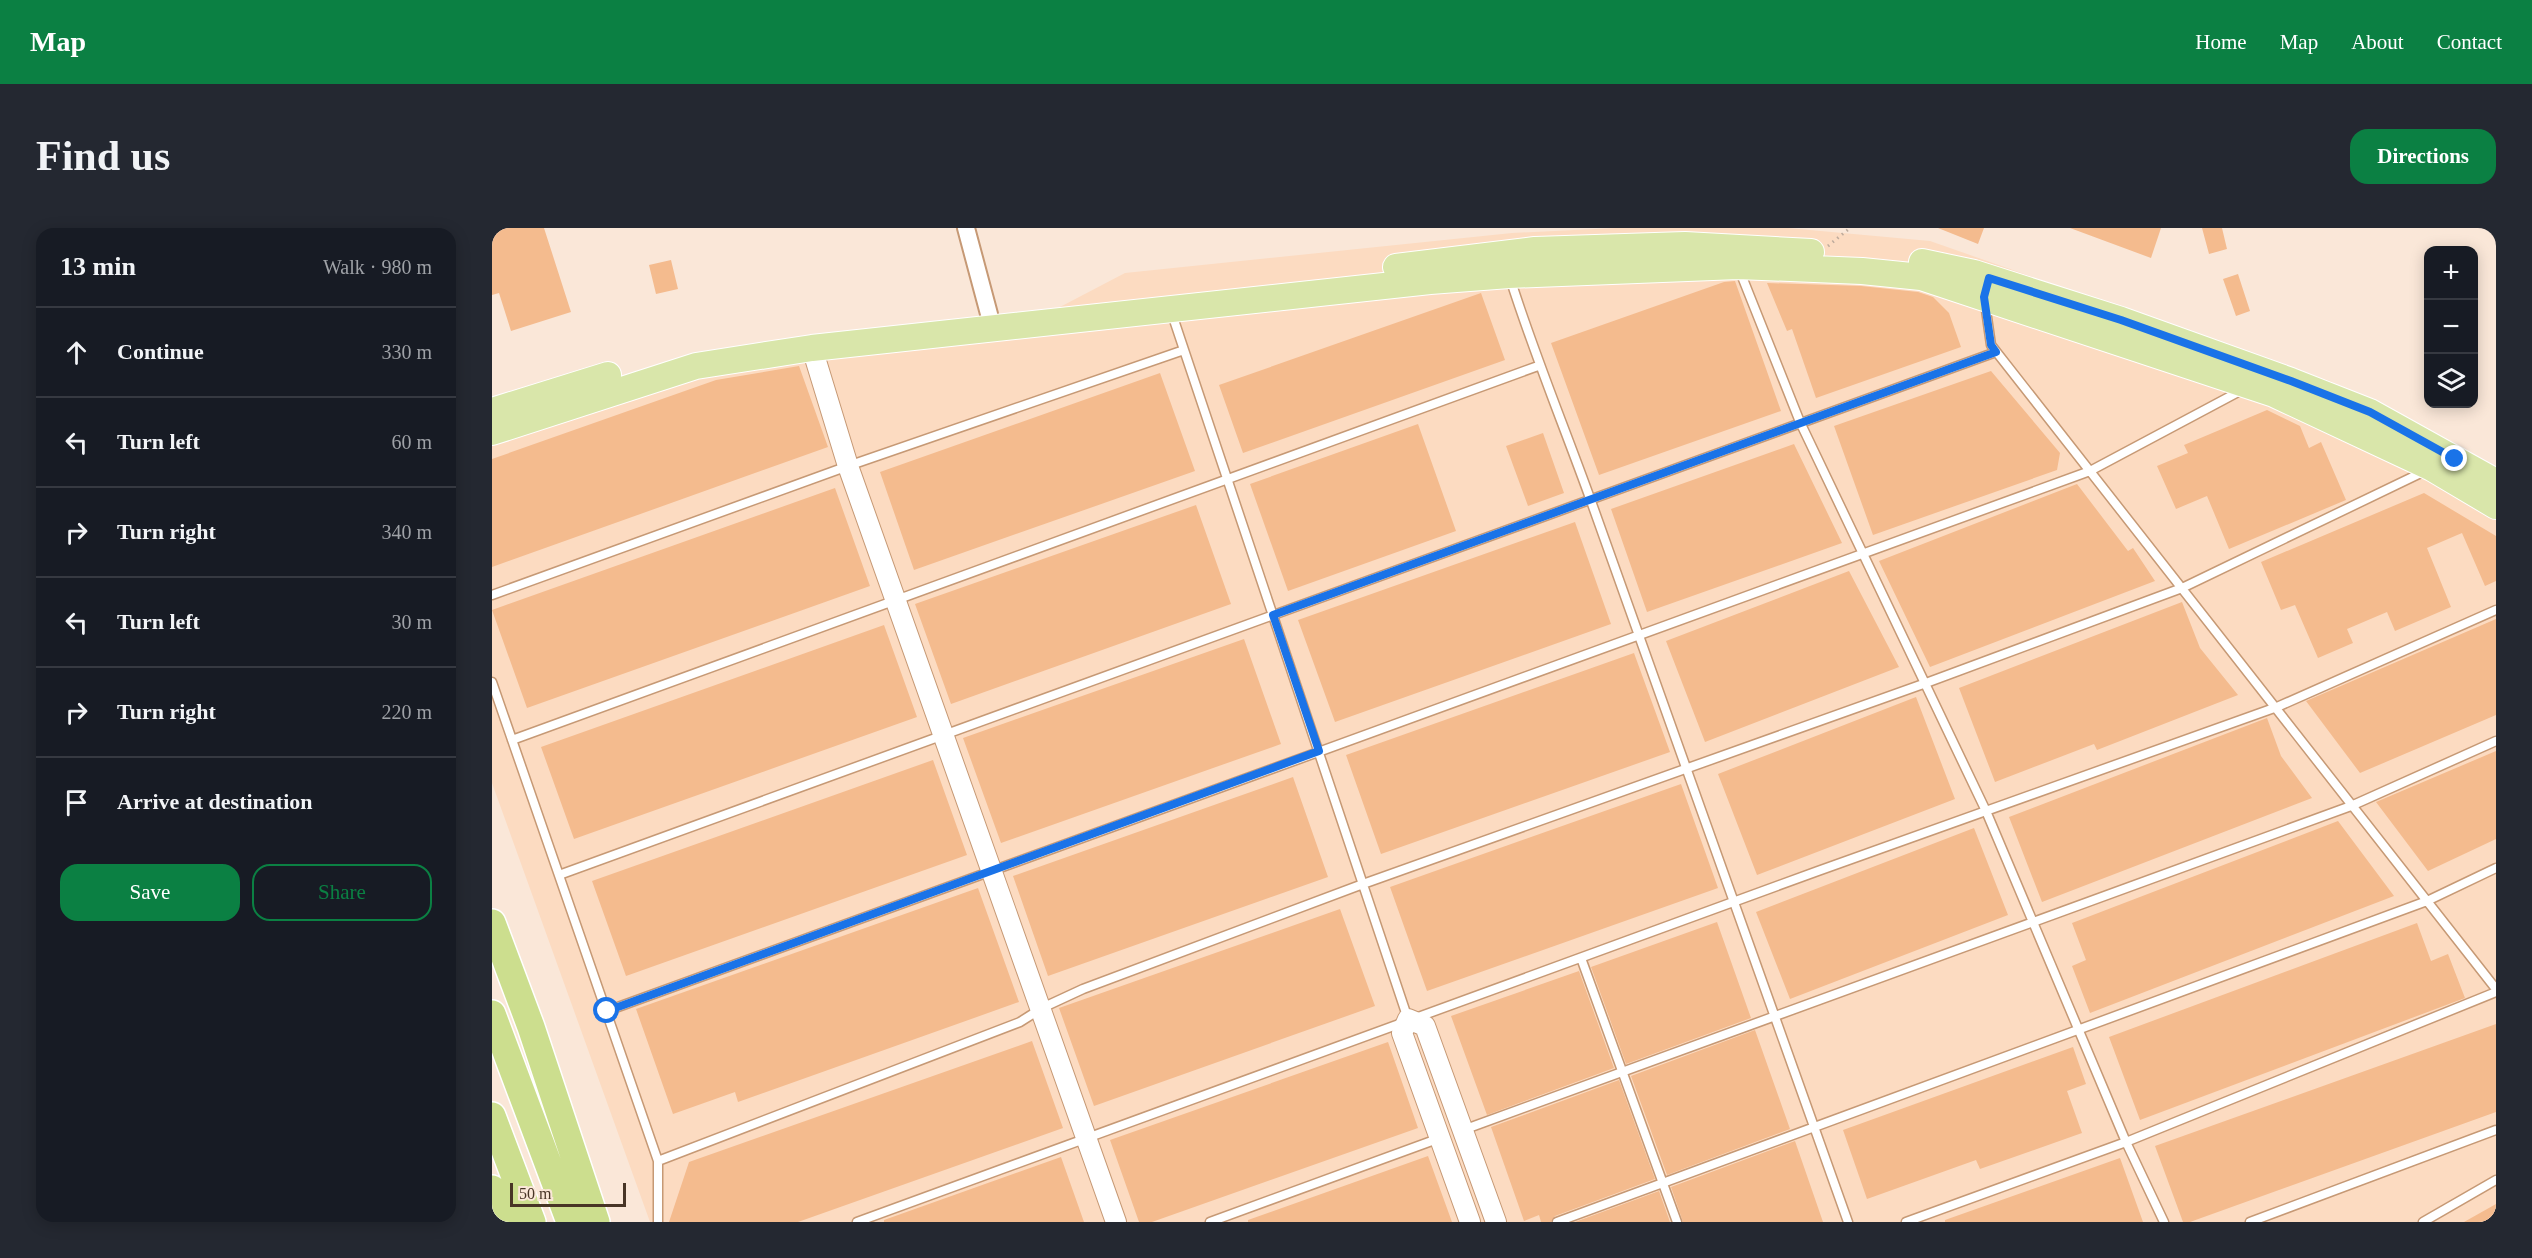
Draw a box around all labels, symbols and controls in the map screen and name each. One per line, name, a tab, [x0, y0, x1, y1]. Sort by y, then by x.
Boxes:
text: Map	[30, 26, 86, 57]
text: Home	[2195, 30, 2247, 54]
text: Map	[2280, 30, 2318, 54]
text: About	[2351, 30, 2404, 54]
text: Contact	[2437, 30, 2502, 54]
button: Directions	[2350, 129, 2496, 184]
text: Find us	[36, 133, 170, 179]
map controls	[2424, 246, 2478, 408]
button: +	[2424, 246, 2478, 300]
text: 13 min	[60, 252, 136, 281]
text: Walk · 980 m	[323, 256, 432, 278]
button: −	[2424, 300, 2478, 354]
icon: ahead	[60, 336, 93, 369]
text: Continue	[117, 339, 204, 364]
text: 330 m	[381, 341, 432, 363]
button: layers	[2424, 354, 2478, 408]
icon: left	[60, 426, 93, 459]
text: Turn left	[117, 429, 200, 454]
text: 60 m	[391, 431, 432, 453]
route end	[2441, 445, 2467, 471]
icon: right	[60, 516, 93, 549]
text: Turn right	[117, 519, 216, 544]
text: 340 m	[381, 521, 432, 543]
icon: left	[60, 606, 93, 639]
text: Turn left	[117, 609, 200, 634]
text: 30 m	[391, 611, 432, 633]
icon: right	[60, 696, 93, 729]
text: Turn right	[117, 699, 216, 724]
text: 220 m	[381, 701, 432, 723]
icon: arrive	[60, 786, 93, 819]
text: Arrive at destination	[117, 789, 313, 814]
button: Save	[60, 864, 240, 921]
button: Share	[252, 864, 432, 921]
route start	[593, 997, 619, 1023]
scale bar	[510, 1180, 626, 1208]
text: 50 m	[519, 1185, 551, 1202]

